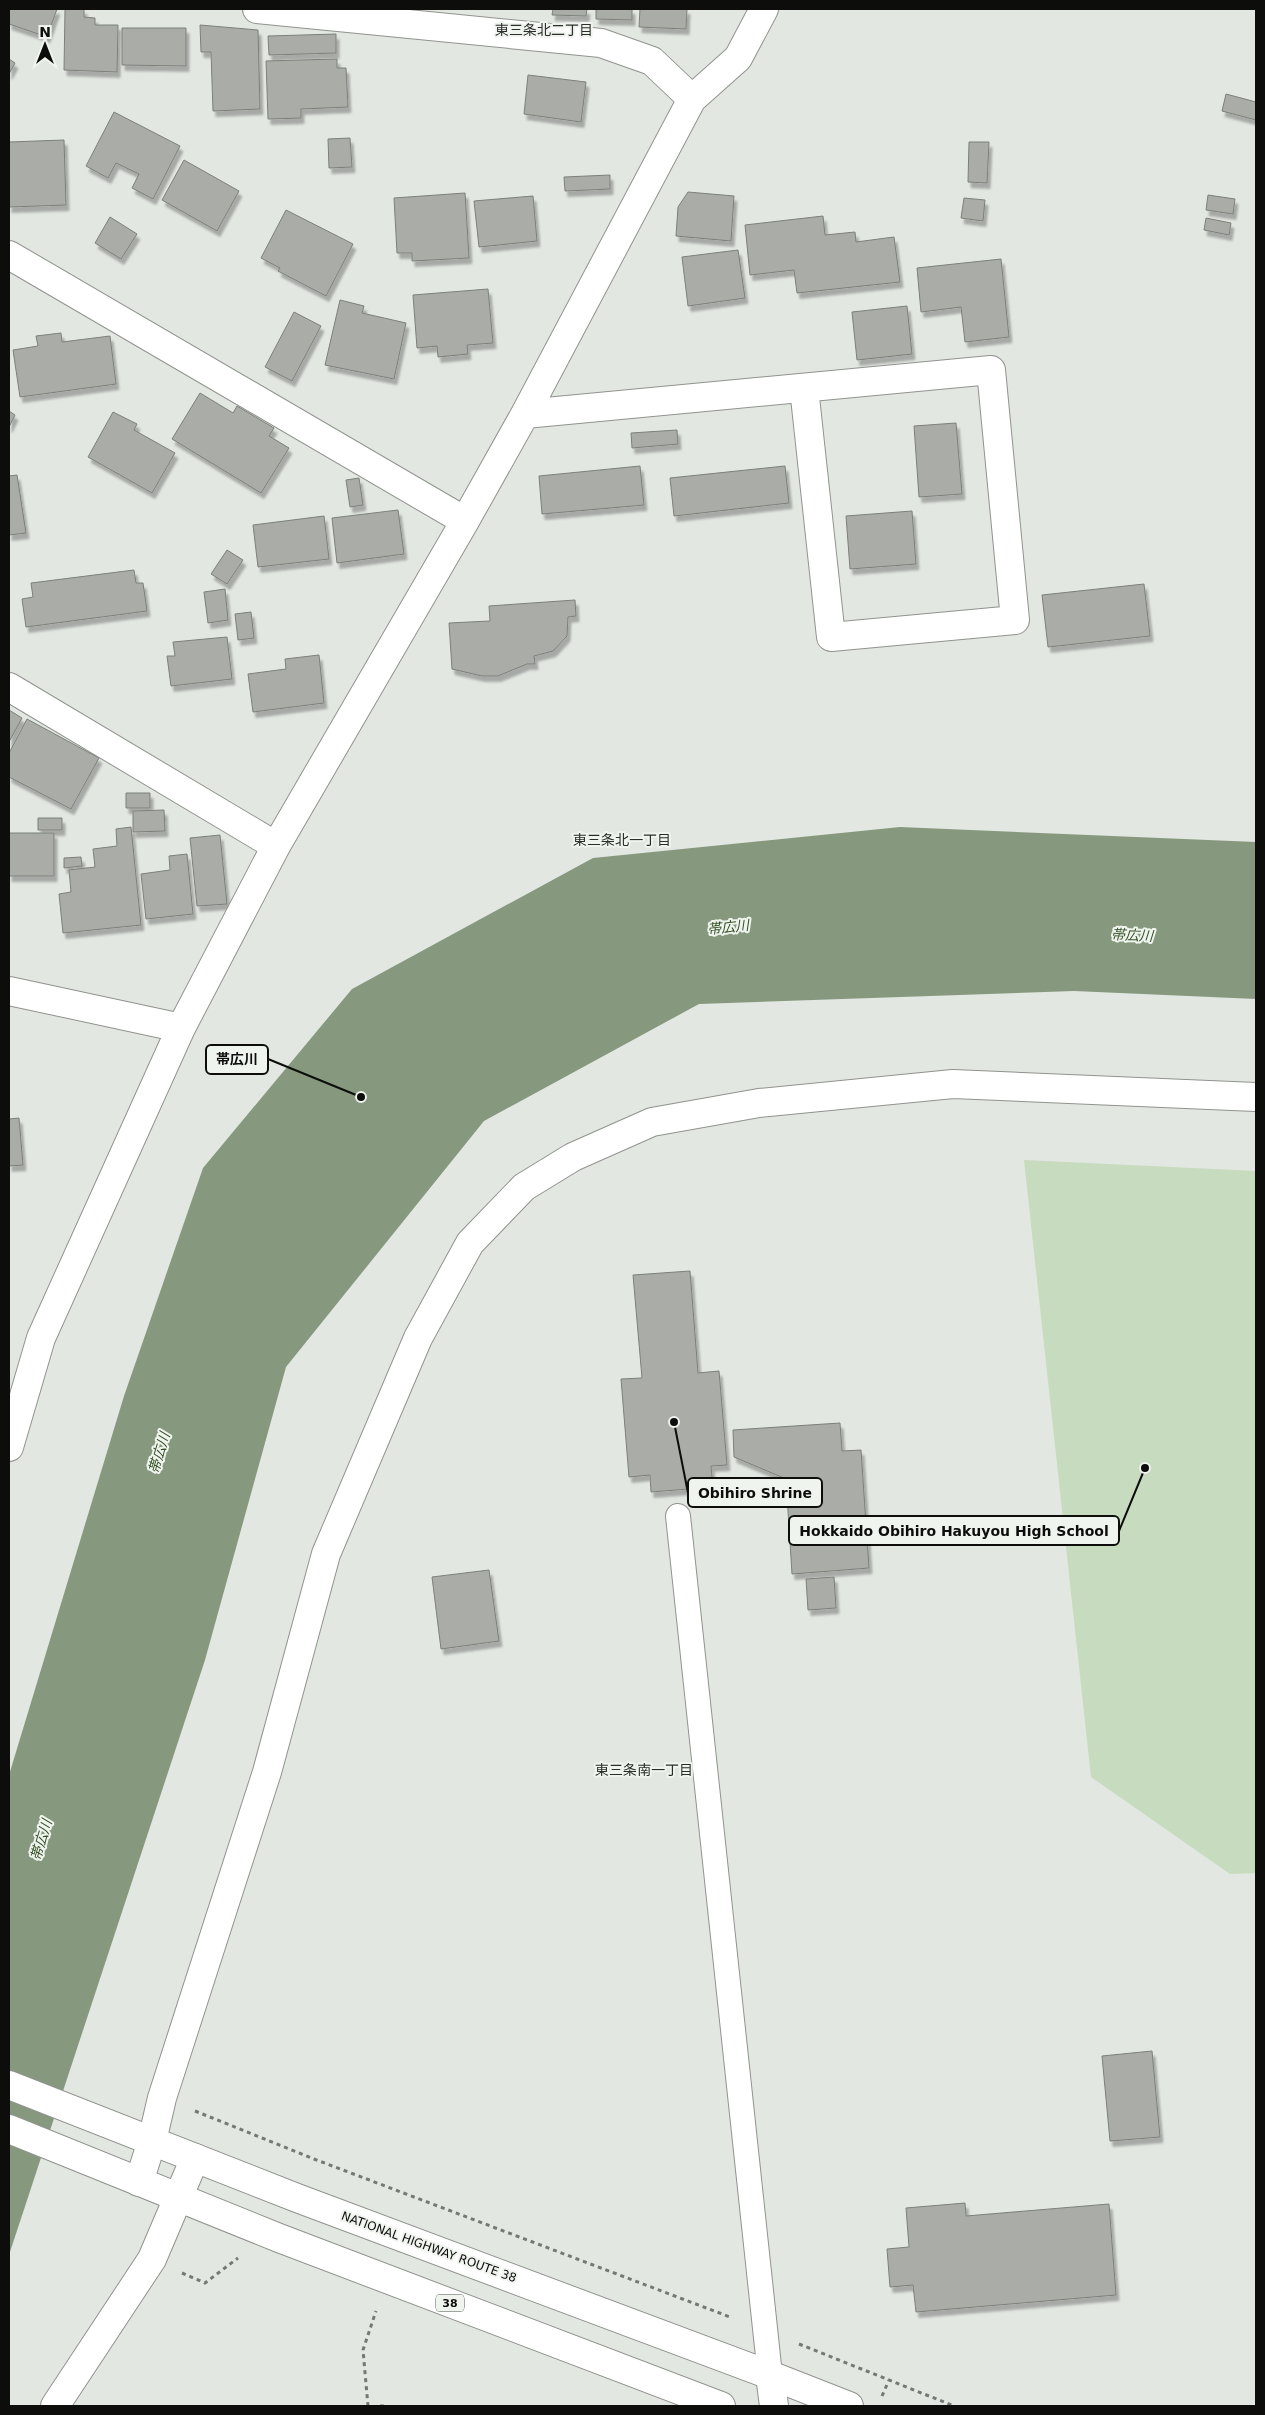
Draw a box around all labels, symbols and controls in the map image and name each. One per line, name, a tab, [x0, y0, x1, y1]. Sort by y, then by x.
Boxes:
north arrow	[20, 20, 70, 70]
district label: 東三条北二丁目	[495, 22, 593, 38]
text: N	[39, 24, 51, 40]
district label: 東三条北一丁目	[573, 832, 671, 848]
water label: 帯広川	[706, 917, 752, 937]
water label: 帯広川	[1111, 926, 1155, 944]
callout: 帯広川	[206, 1045, 268, 1074]
text: 帯広川	[216, 1051, 258, 1067]
water label: 帯広川	[145, 1429, 173, 1475]
callout: Obihiro Shrine	[688, 1478, 822, 1507]
text: Obihiro Shrine	[698, 1485, 812, 1501]
callout: Hokkaido Obihiro Hakuyou High School	[789, 1516, 1119, 1545]
text: Hokkaido Obihiro Hakuyou High School	[799, 1523, 1109, 1539]
district label: 東三条南一丁目	[595, 1762, 693, 1778]
water label: 帯広川	[27, 1816, 55, 1862]
street label: NATIONAL HIGHWAY ROUTE 38	[340, 2209, 518, 2285]
road number: 38	[436, 2294, 464, 2312]

